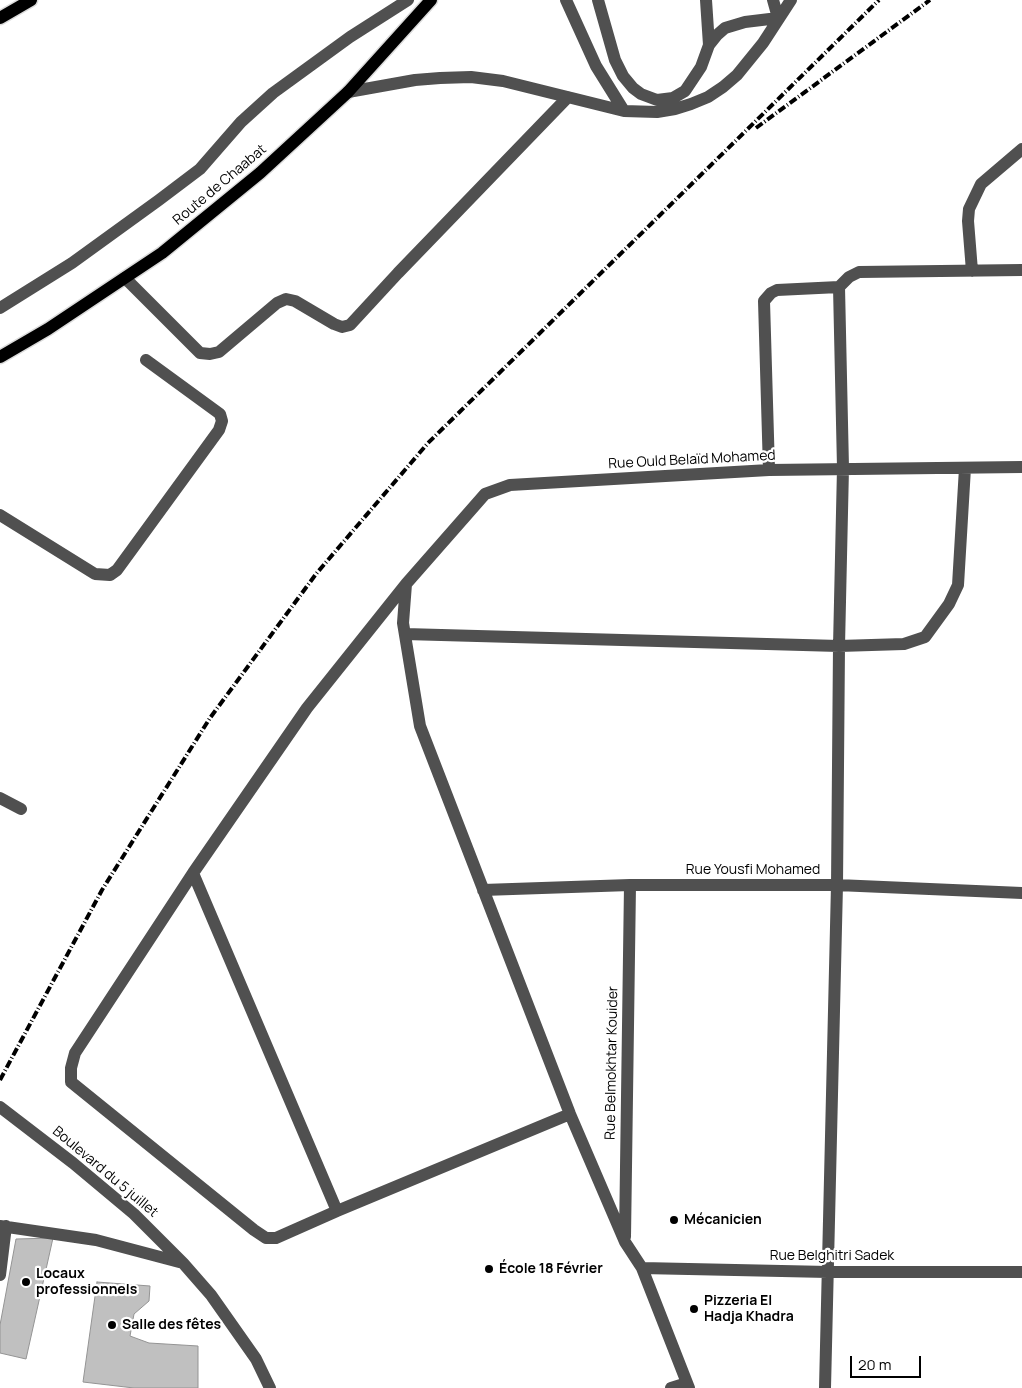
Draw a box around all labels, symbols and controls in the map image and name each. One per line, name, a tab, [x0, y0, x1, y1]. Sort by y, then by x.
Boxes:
street label: Route de Chaabat	[170, 141, 270, 229]
street label: Rue Ould Belaïd Mohamed	[608, 447, 776, 473]
street label: Rue Yousfi Mohamed	[686, 862, 820, 878]
street label: Rue Belmokhtar Kouider	[602, 986, 622, 1140]
street label: Boulevard du 5 juillet	[49, 1123, 161, 1221]
place label: Mécanicien	[684, 1212, 762, 1228]
marker: Mécanicien	[668, 1214, 680, 1226]
street label: Rue Belghitri Sadek	[770, 1248, 894, 1264]
place label: École 18 Février	[499, 1261, 603, 1277]
marker: École 18 Février	[483, 1263, 495, 1275]
place label: Locaux professionnels	[36, 1266, 137, 1298]
marker: Locaux professionnels	[20, 1276, 32, 1288]
place label: Pizzeria El Hadja Khadra	[704, 1293, 794, 1325]
marker: Pizzeria El Hadja Khadra	[688, 1303, 700, 1315]
place label: Salle des fêtes	[122, 1317, 221, 1333]
marker: Salle des fêtes	[106, 1319, 118, 1331]
scale bar	[852, 1346, 923, 1378]
text: 20 m	[858, 1354, 891, 1375]

